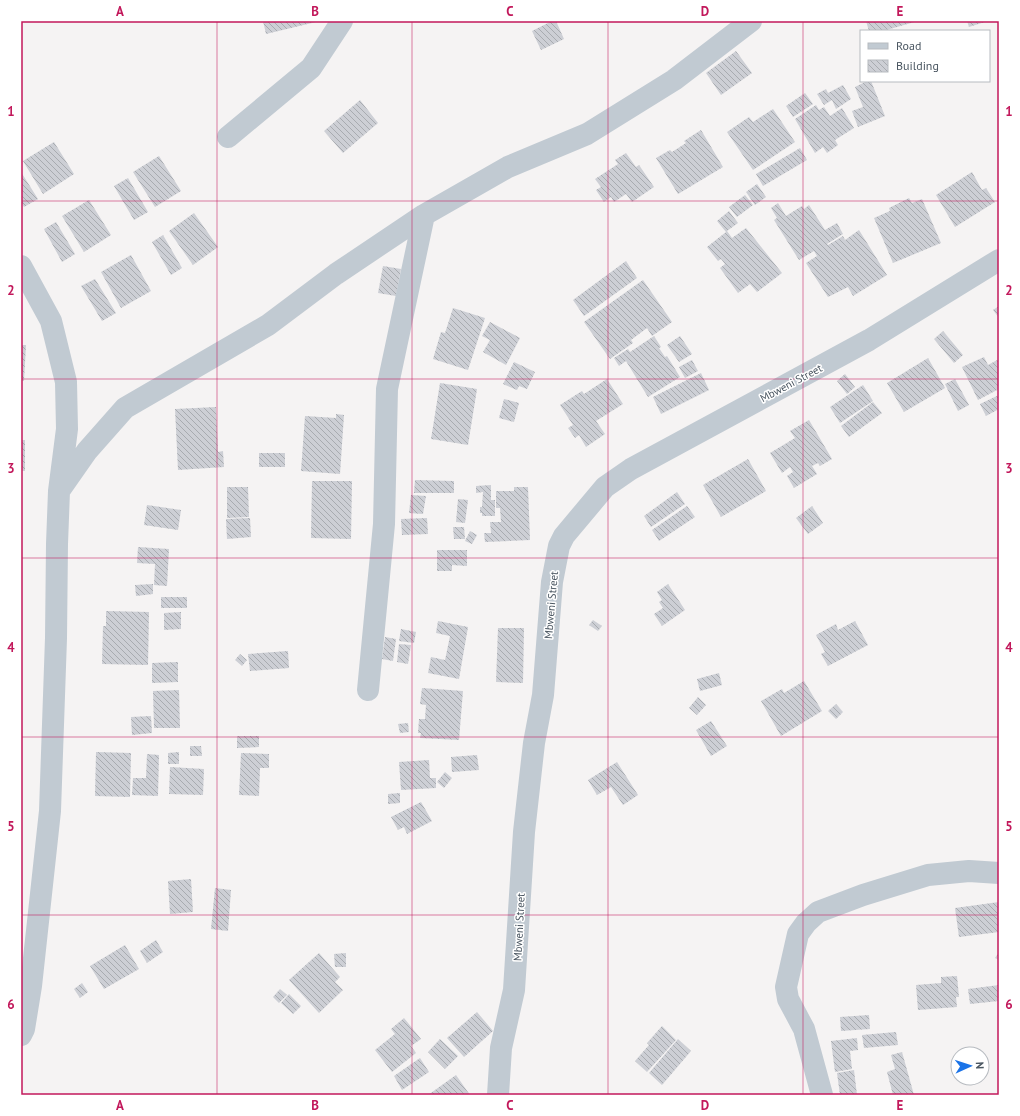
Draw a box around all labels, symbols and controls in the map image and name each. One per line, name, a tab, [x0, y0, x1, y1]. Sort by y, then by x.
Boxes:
text: A	[116, 3, 124, 20]
text: B	[311, 3, 319, 20]
text: C	[506, 3, 514, 20]
text: D	[701, 3, 709, 20]
text: E	[897, 3, 904, 20]
legend	[860, 30, 990, 82]
text: Road	[896, 38, 921, 53]
text: Building	[896, 58, 939, 73]
text: 1	[7, 103, 15, 120]
text: 1	[1005, 103, 1013, 120]
text: 2	[7, 282, 15, 299]
text: 2	[1005, 282, 1013, 299]
street label: Mbweni Street	[758, 361, 825, 405]
text: 3	[7, 460, 15, 477]
text: 3	[1005, 460, 1013, 477]
street label: Mbweni Street	[541, 570, 561, 640]
text: 4	[7, 639, 15, 656]
text: 4	[1005, 639, 1013, 656]
text: 5	[7, 818, 15, 835]
text: 5	[1005, 818, 1013, 835]
street label: Mbweni Street	[510, 892, 528, 961]
text: 6	[7, 996, 15, 1013]
text: 6	[1005, 996, 1013, 1013]
north arrow	[950, 1046, 990, 1086]
text: N	[973, 1061, 987, 1069]
text: A	[116, 1097, 124, 1114]
text: B	[311, 1097, 319, 1114]
text: C	[506, 1097, 514, 1114]
text: D	[701, 1097, 709, 1114]
text: E	[897, 1097, 904, 1114]

